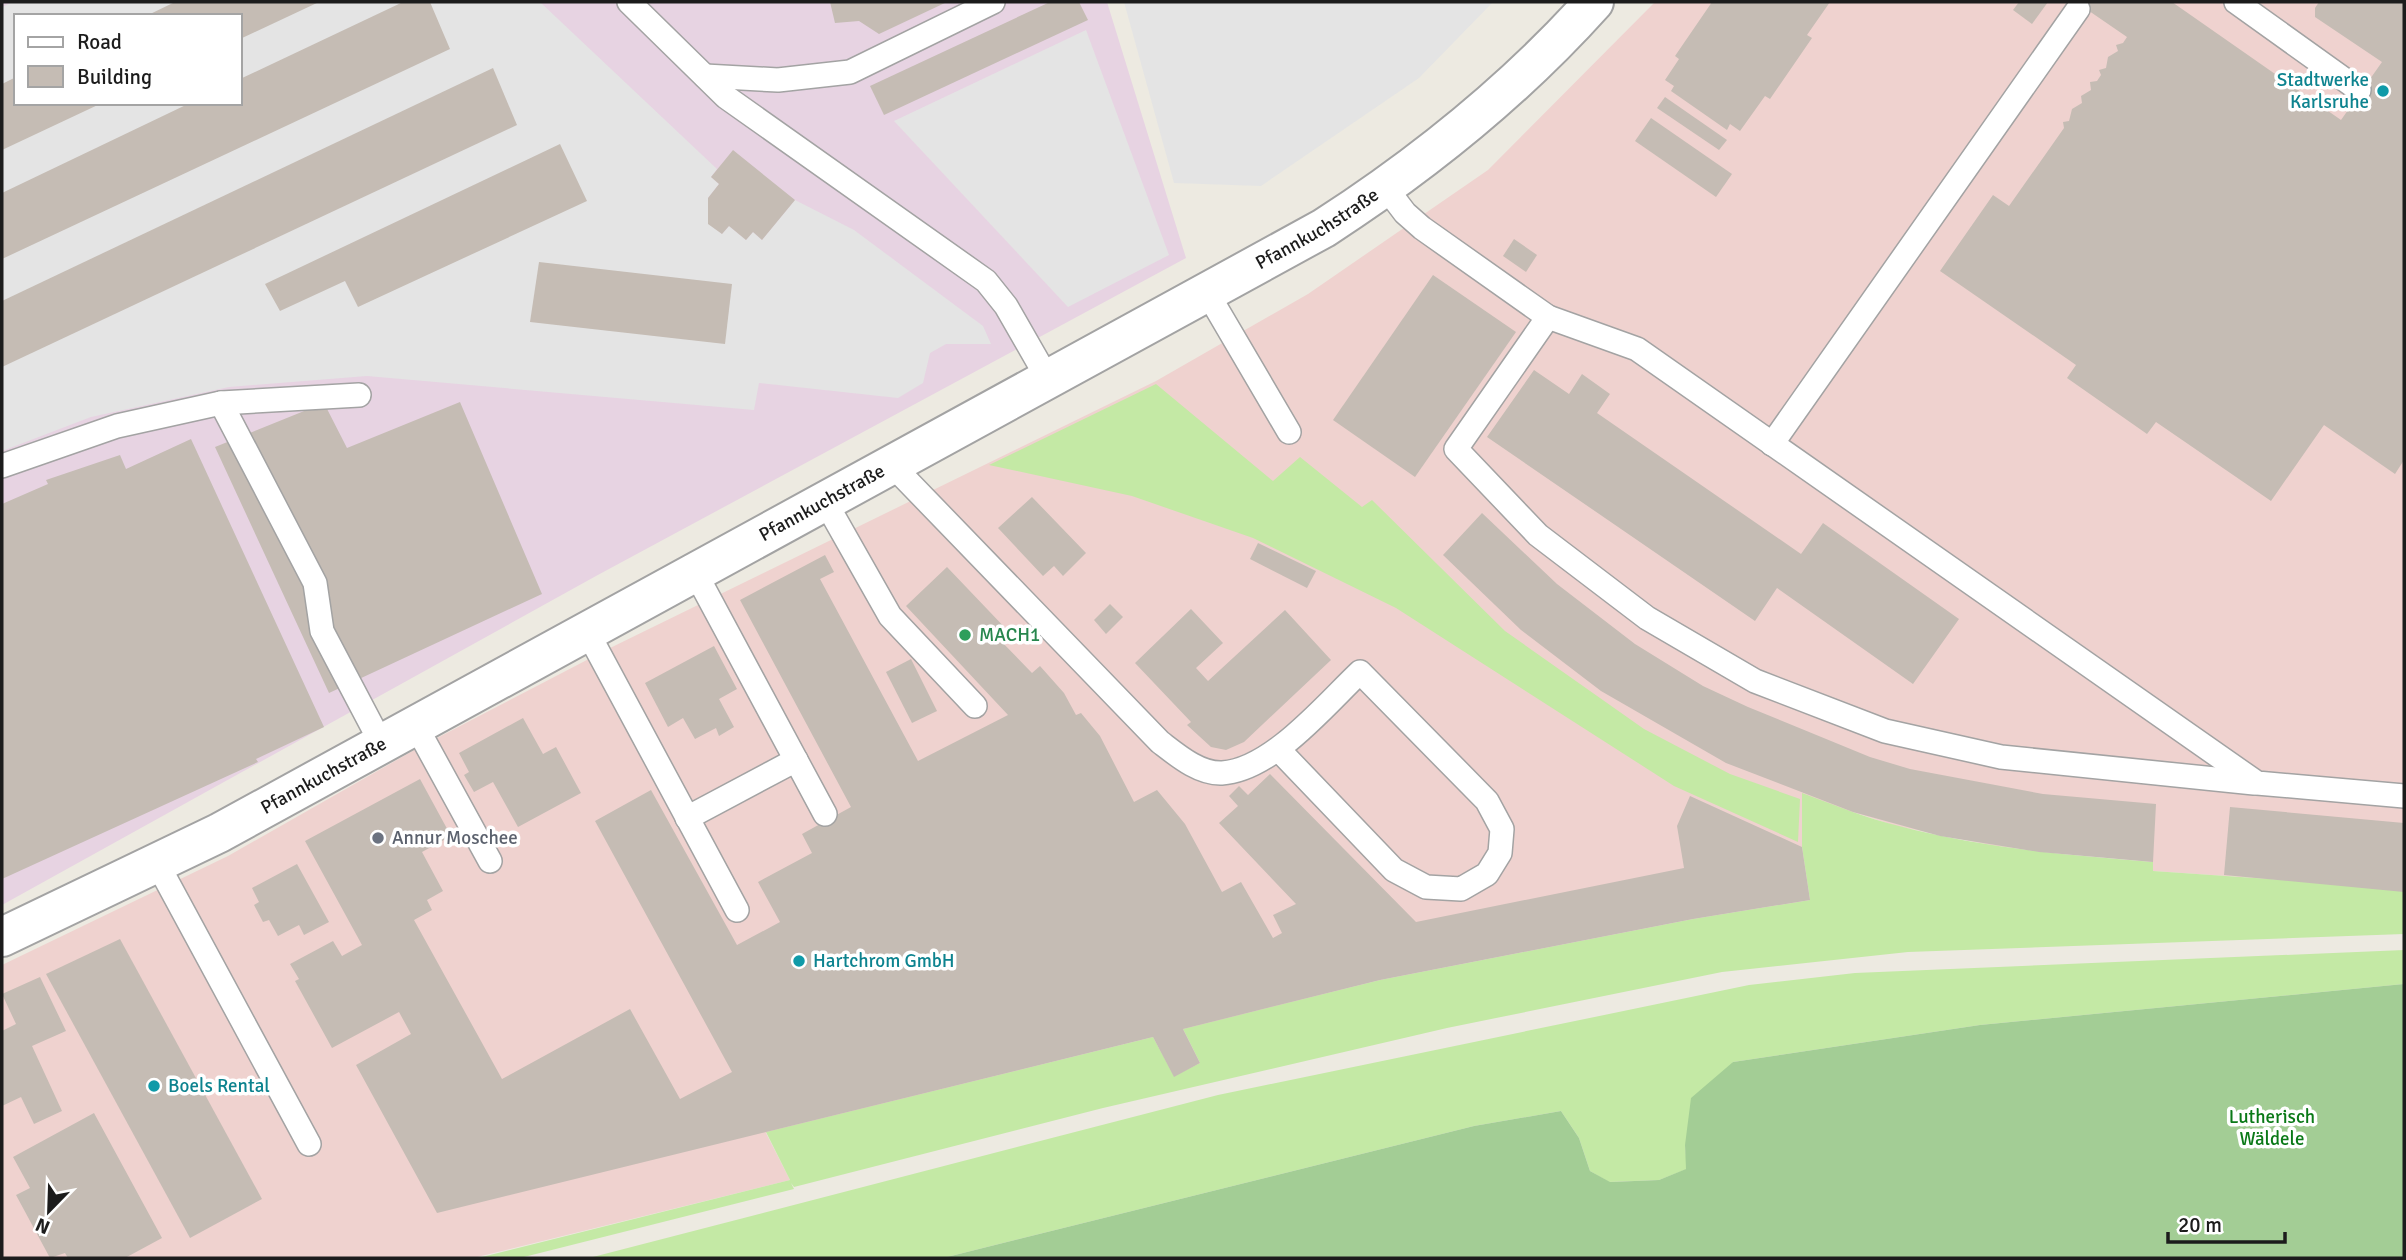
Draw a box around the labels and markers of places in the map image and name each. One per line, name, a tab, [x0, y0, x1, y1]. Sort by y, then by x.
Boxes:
place label: Stadtwerke Karlsruhe	[2277, 68, 2369, 114]
marker: Stadtwerke Karlsruhe	[2375, 83, 2391, 99]
place label: MACH1	[979, 623, 1040, 647]
marker: MACH1	[957, 627, 973, 643]
place label: Annur Moschee	[392, 826, 518, 850]
marker: Annur Moschee	[370, 830, 386, 846]
place label: Hartchrom GmbH	[813, 949, 955, 973]
marker: Hartchrom GmbH	[791, 953, 807, 969]
place label: Boels Rental	[168, 1074, 270, 1098]
marker: Boels Rental	[146, 1078, 162, 1094]

